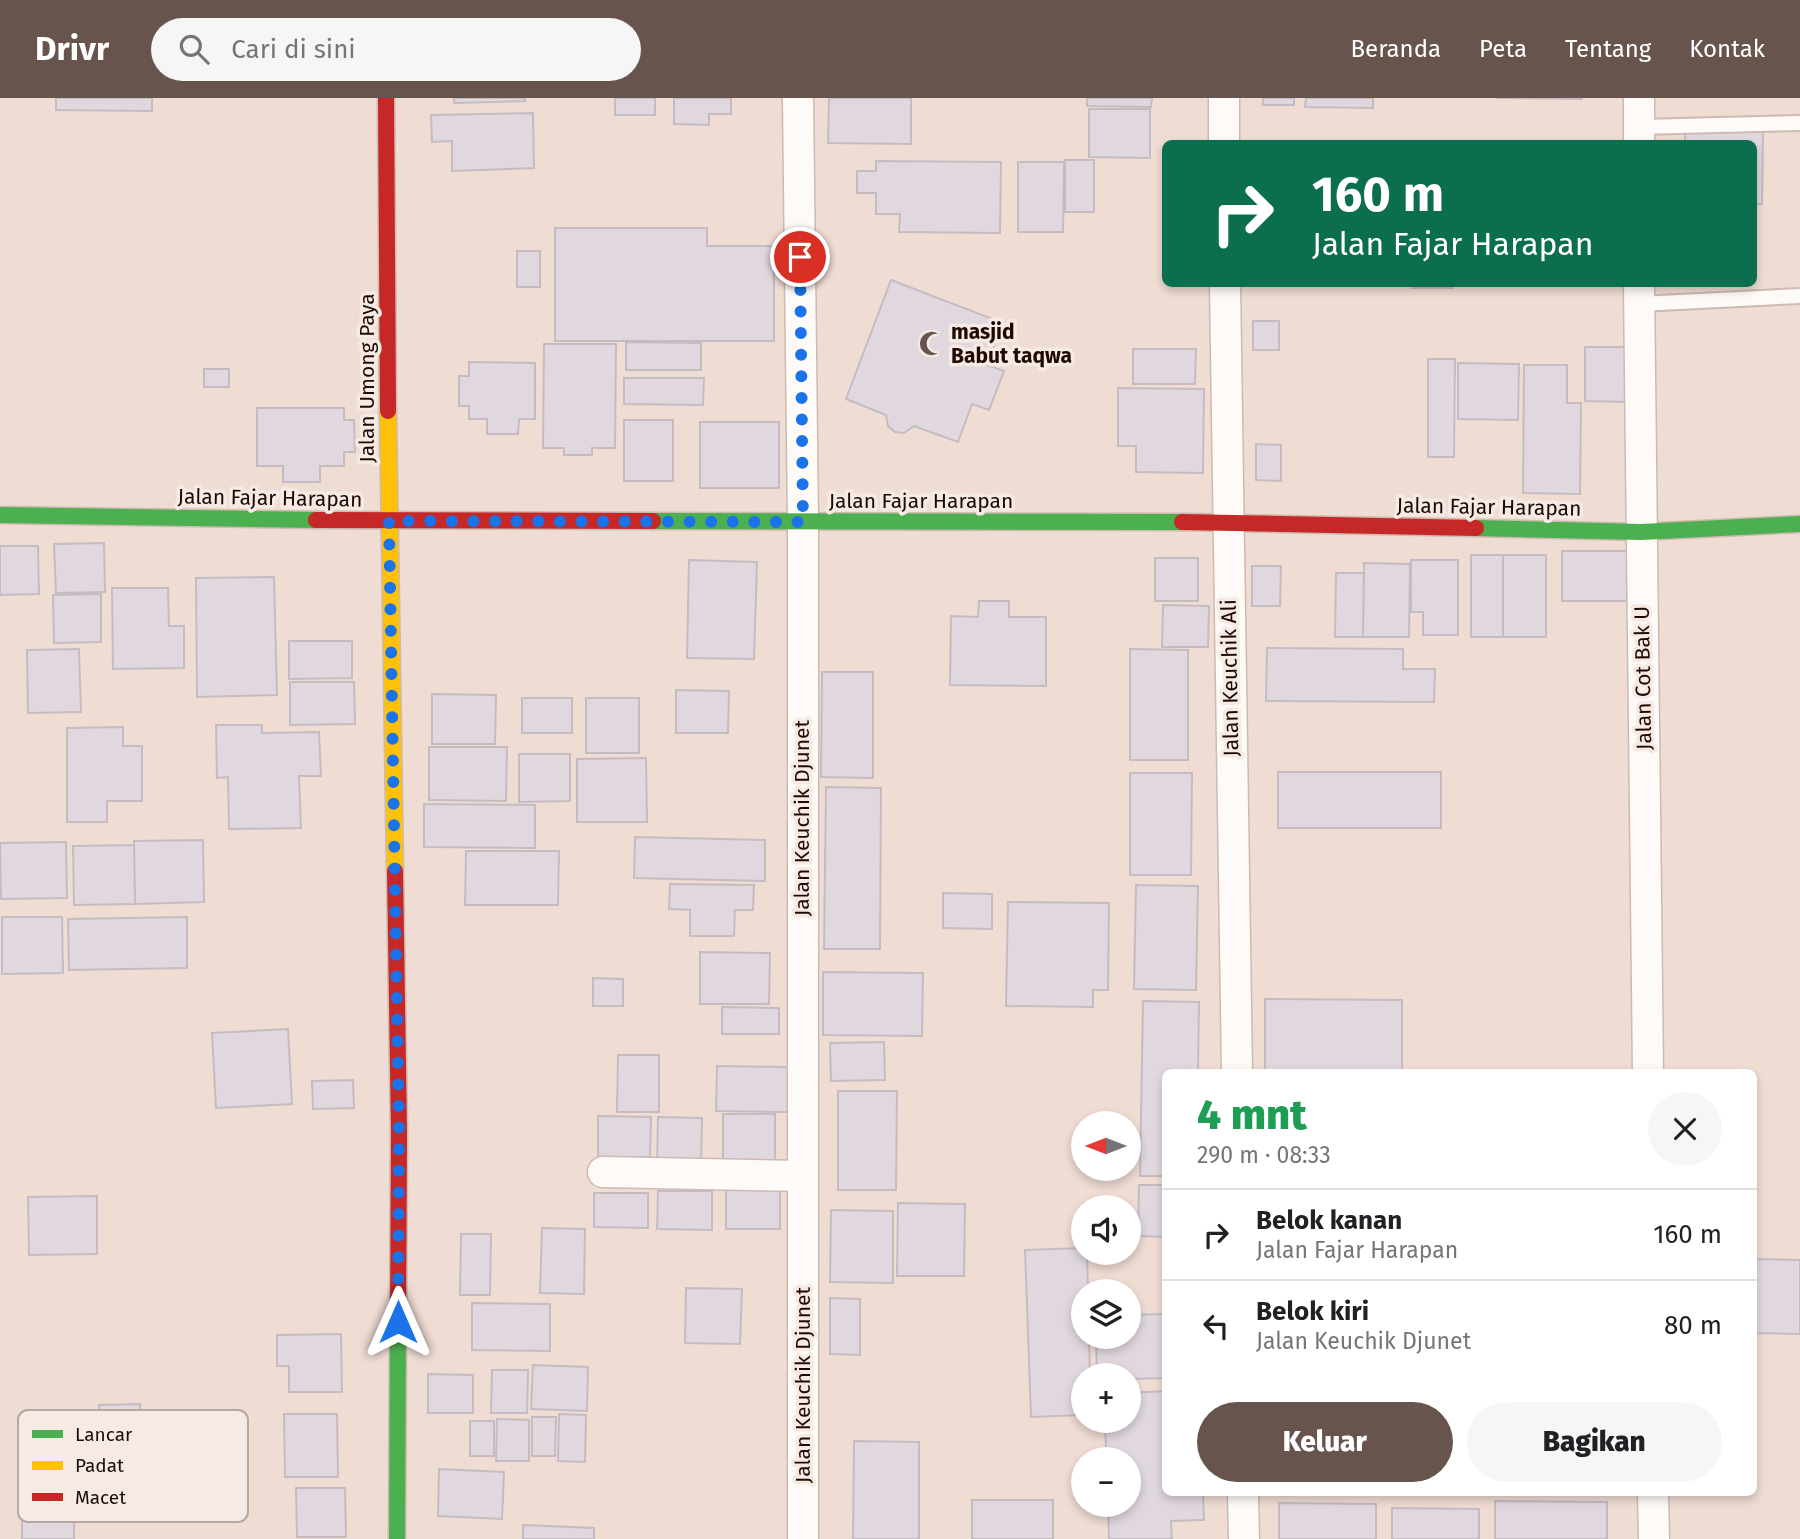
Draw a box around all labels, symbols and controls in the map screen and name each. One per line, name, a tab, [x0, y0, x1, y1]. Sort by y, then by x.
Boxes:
search box	[151, 18, 641, 81]
text: Drivr	[35, 29, 109, 69]
icon: search	[175, 30, 213, 68]
text: Cari di sini	[231, 34, 356, 65]
text: Beranda	[1350, 35, 1441, 63]
text: Peta	[1479, 35, 1527, 63]
text: Tentang	[1565, 35, 1651, 63]
text: Kontak	[1689, 35, 1765, 63]
text: 160 m	[1312, 165, 1444, 224]
icon: right	[1197, 168, 1288, 259]
text: Jalan Fajar Harapan	[1312, 225, 1593, 263]
pin	[770, 227, 830, 287]
icon: arrive	[781, 238, 819, 276]
street label: Jalan Umong Paya	[354, 293, 380, 463]
place label: masjid Babut taqwa	[951, 319, 1072, 369]
mosque icon: masjid Babut taqwa	[917, 330, 945, 358]
street label: Jalan Fajar Harapan	[177, 483, 363, 513]
street label: Jalan Fajar Harapan	[829, 488, 1013, 514]
street label: Jalan Fajar Harapan	[1396, 492, 1582, 522]
street label: Jalan Keuchik Ali	[1216, 599, 1244, 757]
street label: Jalan Cot Bak U	[1629, 606, 1657, 750]
street label: Jalan Keuchik Djunet	[789, 719, 815, 916]
text: 4 mnt	[1197, 1090, 1307, 1140]
button: close	[1648, 1092, 1722, 1166]
north arrow	[1071, 1111, 1141, 1181]
map controls	[1071, 1111, 1141, 1517]
text: 290 m · 08:33	[1197, 1141, 1331, 1169]
button: sound	[1071, 1195, 1141, 1265]
text: Belok kanan	[1256, 1205, 1402, 1236]
icon: right	[1197, 1216, 1235, 1254]
text: 160 m	[1653, 1219, 1722, 1250]
text: Jalan Fajar Harapan	[1256, 1236, 1458, 1264]
button: layers	[1071, 1279, 1141, 1349]
position arrow	[361, 1285, 435, 1359]
street label: Jalan Keuchik Djunet	[790, 1286, 816, 1483]
text: Belok kiri	[1256, 1296, 1369, 1327]
icon: left	[1197, 1307, 1235, 1345]
text: 80 m	[1664, 1310, 1722, 1341]
text: Jalan Keuchik Djunet	[1256, 1327, 1471, 1355]
button: +	[1071, 1363, 1141, 1433]
button: Keluar	[1197, 1402, 1453, 1482]
button: Bagikan	[1467, 1402, 1722, 1482]
legend	[18, 1410, 248, 1522]
text: Lancar	[75, 1423, 133, 1446]
button: −	[1071, 1447, 1141, 1517]
text: Padat	[75, 1454, 124, 1477]
text: Macet	[75, 1486, 126, 1509]

